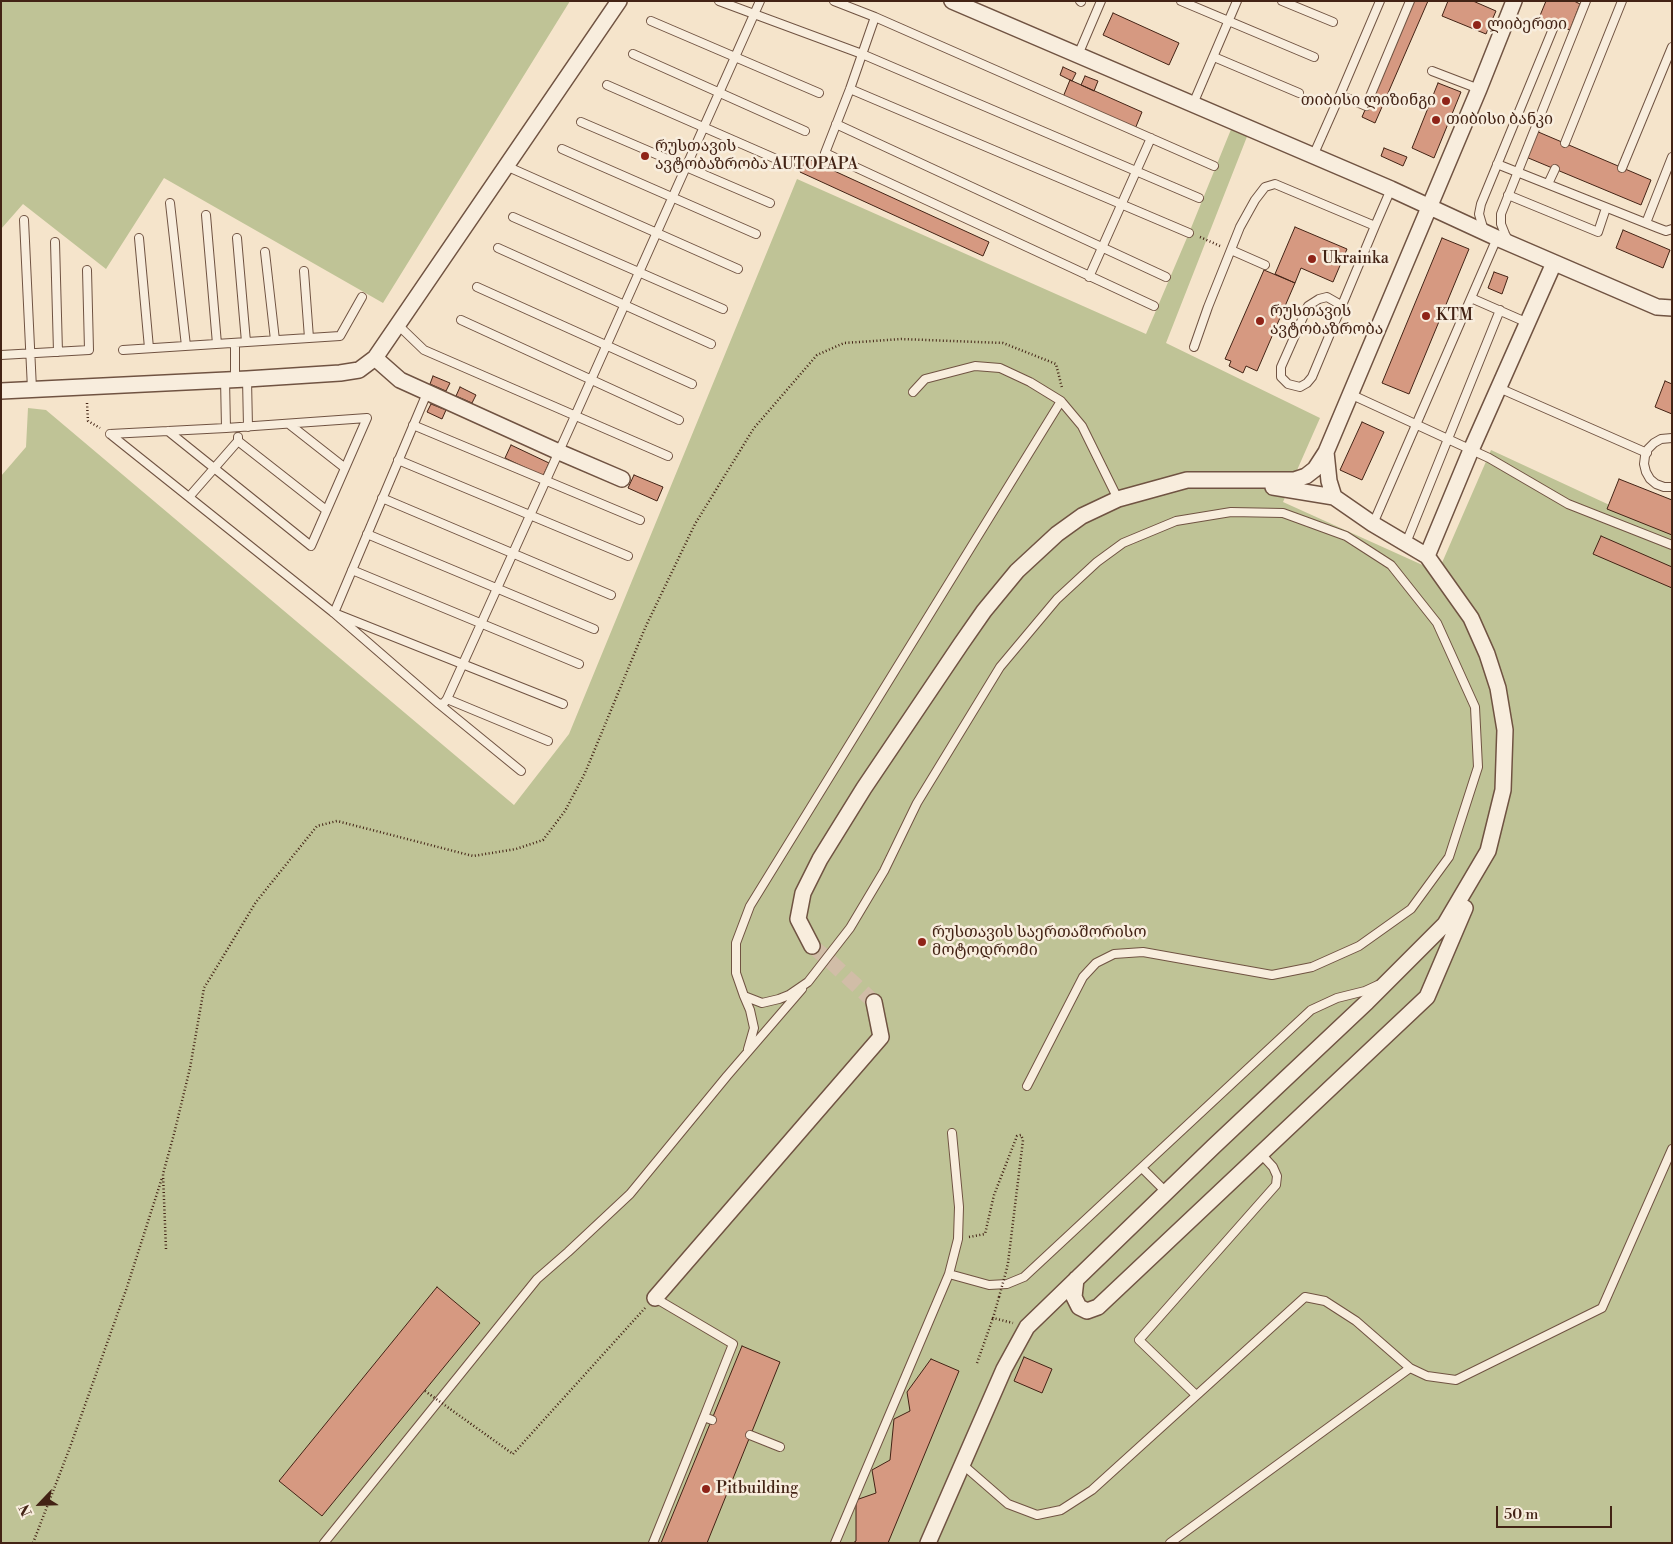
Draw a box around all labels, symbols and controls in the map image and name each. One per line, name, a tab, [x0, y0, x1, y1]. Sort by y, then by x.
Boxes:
place label: ლიბერთი	[1487, 15, 1567, 35]
marker: ლიბერთი	[1471, 19, 1483, 31]
place label: თიბისი ლიზინგი	[1301, 91, 1436, 111]
marker: თიბისი ლიზინგი	[1440, 95, 1452, 107]
place label: თიბისი ბანკი	[1446, 110, 1553, 130]
marker: თიბისი ბანკი	[1430, 114, 1442, 126]
place label: რუსთავის ავტობაზრობა AUTOPAPA	[655, 137, 858, 175]
marker: რუსთავის ავტობაზრობა AUTOPAPA	[639, 150, 651, 162]
place label: Ukrainka	[1322, 249, 1389, 269]
marker: Ukrainka	[1306, 253, 1318, 265]
place label: რუსთავის ავტობაზრობა	[1270, 302, 1383, 340]
place label: KTM	[1436, 306, 1473, 326]
marker: KTM	[1420, 310, 1432, 322]
marker: რუსთავის ავტობაზრობა	[1254, 315, 1266, 327]
place label: რუსთავის საერთაშორისო მოტოდრომი	[932, 923, 1146, 961]
marker: რუსთავის საერთაშორისო მოტოდრომი	[916, 936, 928, 948]
north arrow	[15, 1479, 65, 1529]
place label: Pitbuilding	[716, 1479, 798, 1499]
marker: Pitbuilding	[700, 1483, 712, 1495]
scale bar	[1498, 1496, 1614, 1528]
text: N	[16, 1501, 37, 1519]
text: 50 m	[1504, 1505, 1538, 1524]

